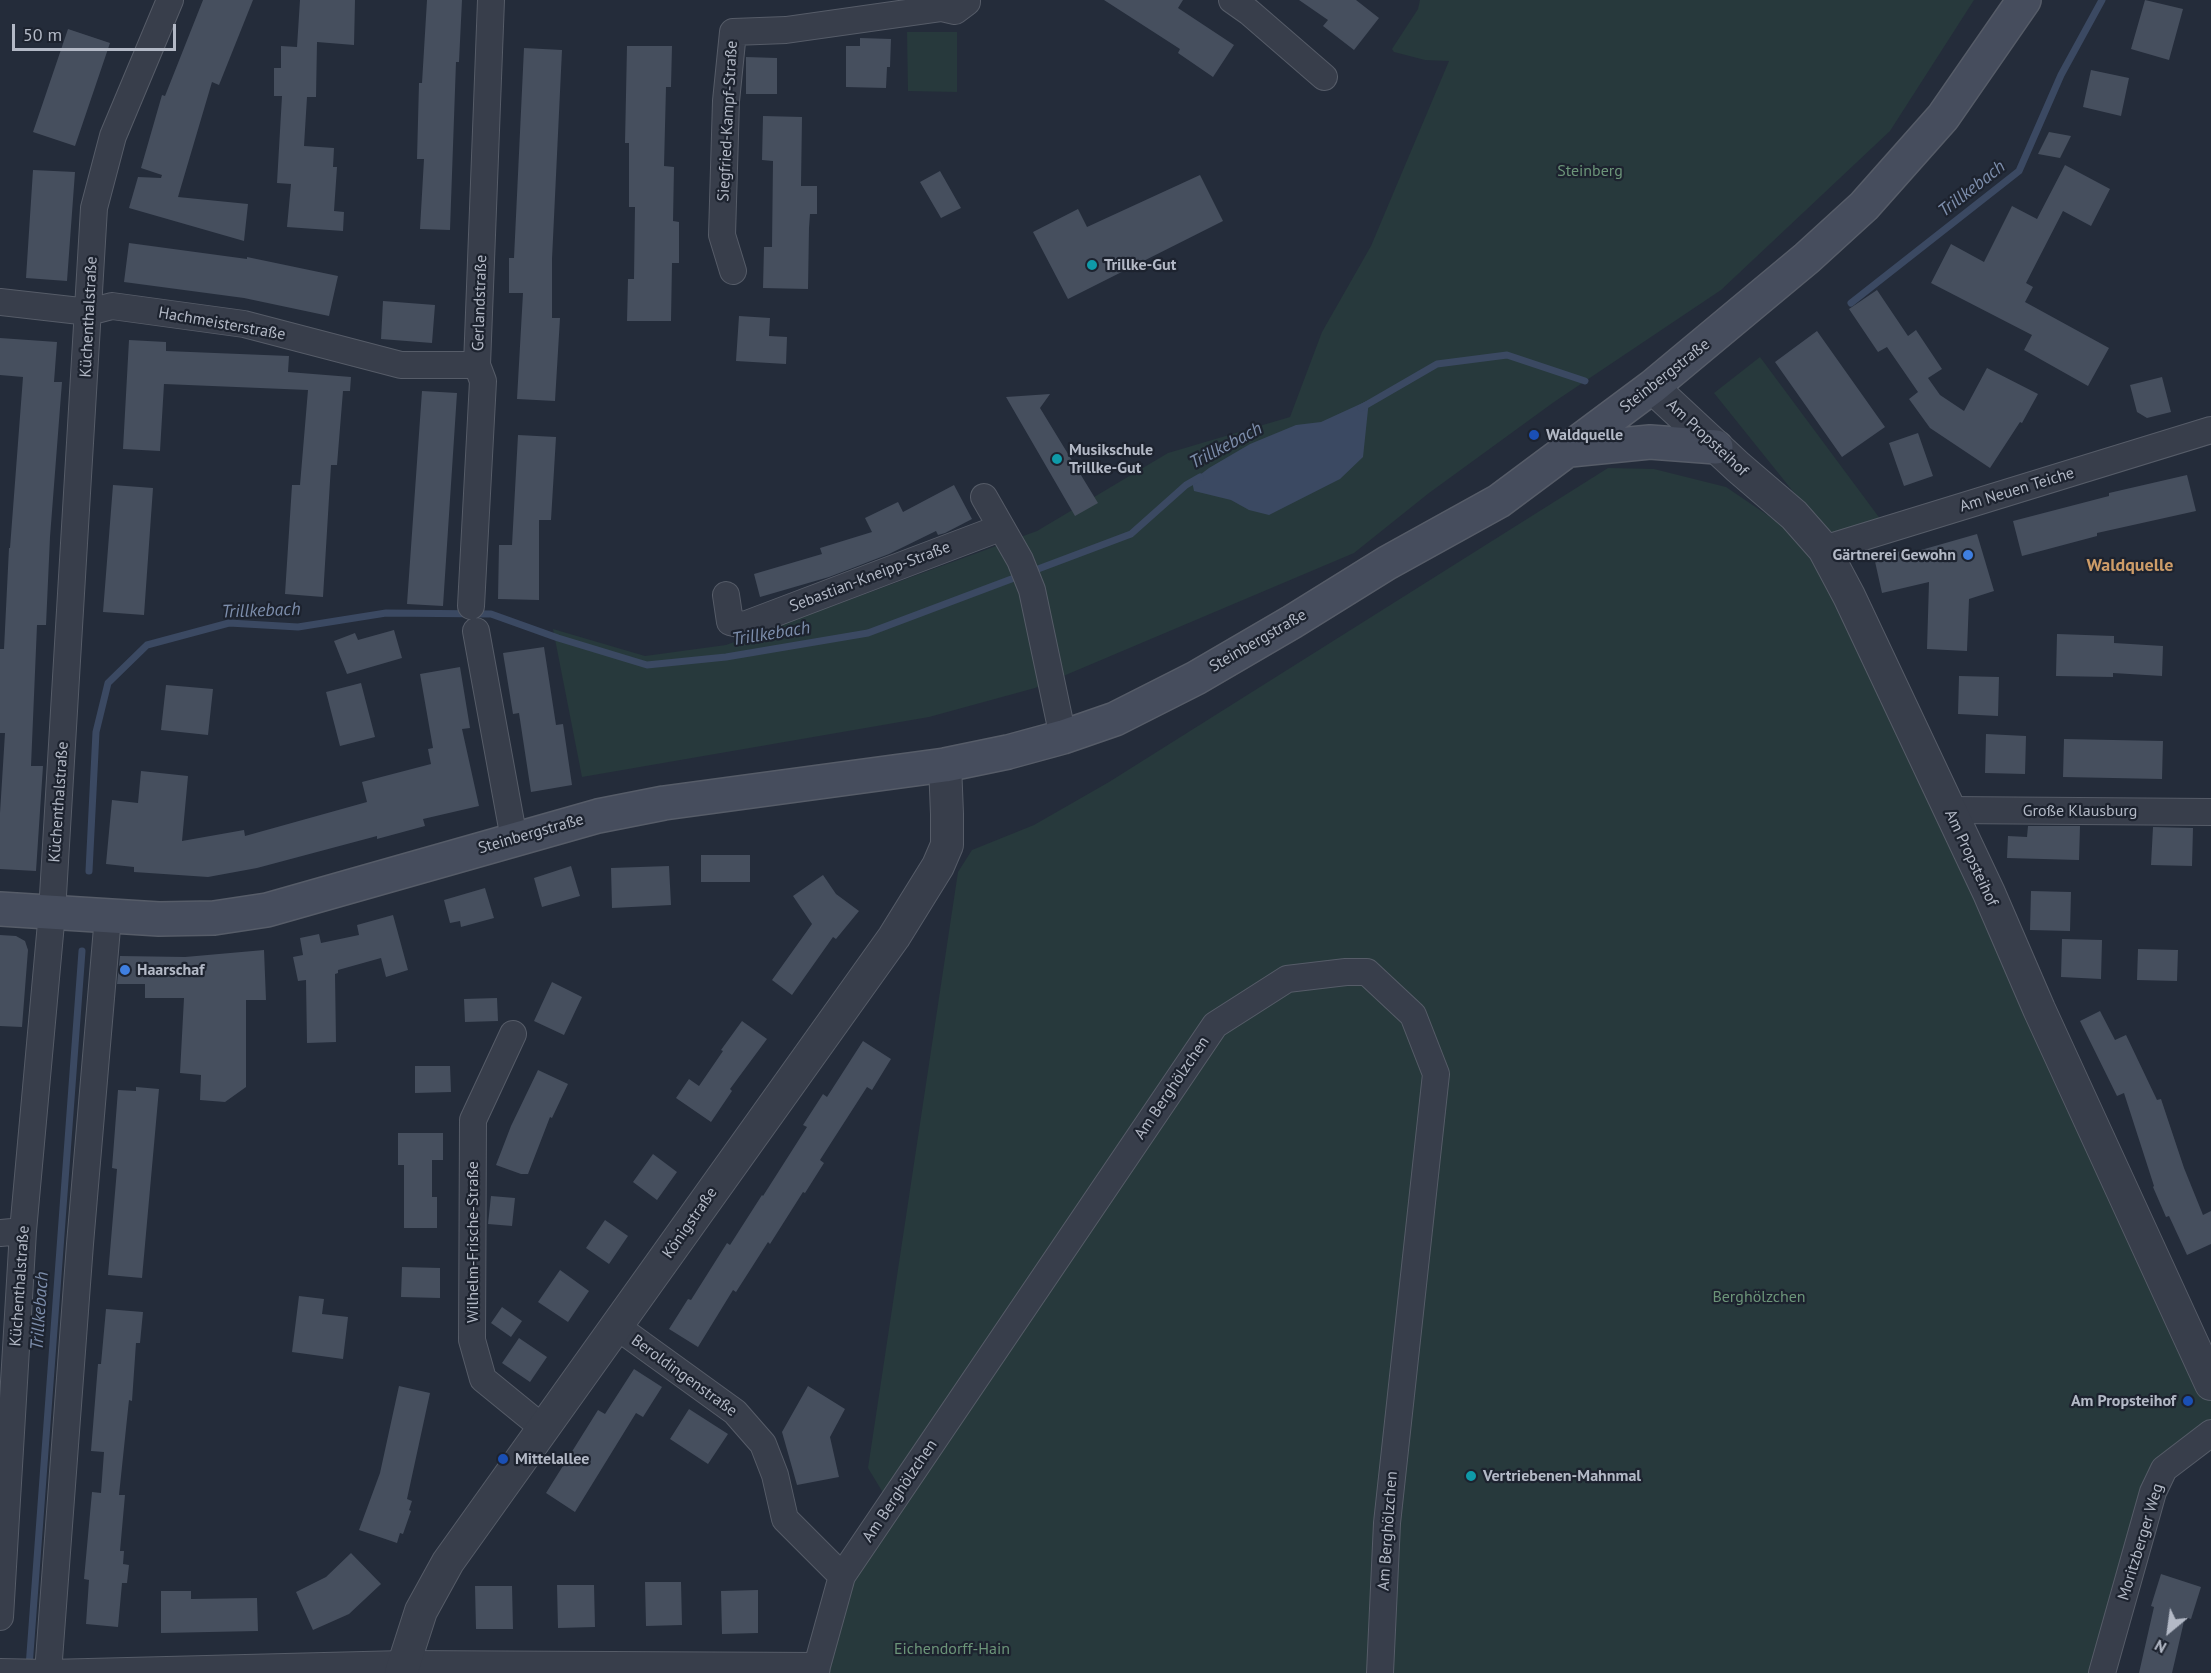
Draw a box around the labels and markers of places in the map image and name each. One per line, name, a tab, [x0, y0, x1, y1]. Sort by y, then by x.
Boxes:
place label: Trillke-Gut	[1104, 255, 1176, 275]
marker: Trillke-Gut	[1085, 258, 1099, 272]
place label: Waldquelle	[1546, 425, 1623, 445]
marker: Waldquelle	[1527, 428, 1541, 442]
place label: Musikschule Trillke-Gut	[1069, 440, 1153, 478]
marker: Musikschule Trillke-Gut	[1050, 452, 1064, 466]
place label: Gärtnerei Gewohn	[1832, 545, 1956, 565]
marker: Gärtnerei Gewohn	[1961, 548, 1975, 562]
place label: Haarschaf	[137, 960, 204, 980]
marker: Haarschaf	[118, 963, 132, 977]
place label: Am Propsteihof	[2071, 1391, 2176, 1411]
marker: Am Propsteihof	[2181, 1394, 2195, 1408]
place label: Mittelallee	[515, 1449, 589, 1469]
marker: Mittelallee	[496, 1452, 510, 1466]
place label: Vertriebenen-Mahnmal	[1483, 1466, 1641, 1486]
marker: Vertriebenen-Mahnmal	[1464, 1469, 1478, 1483]

